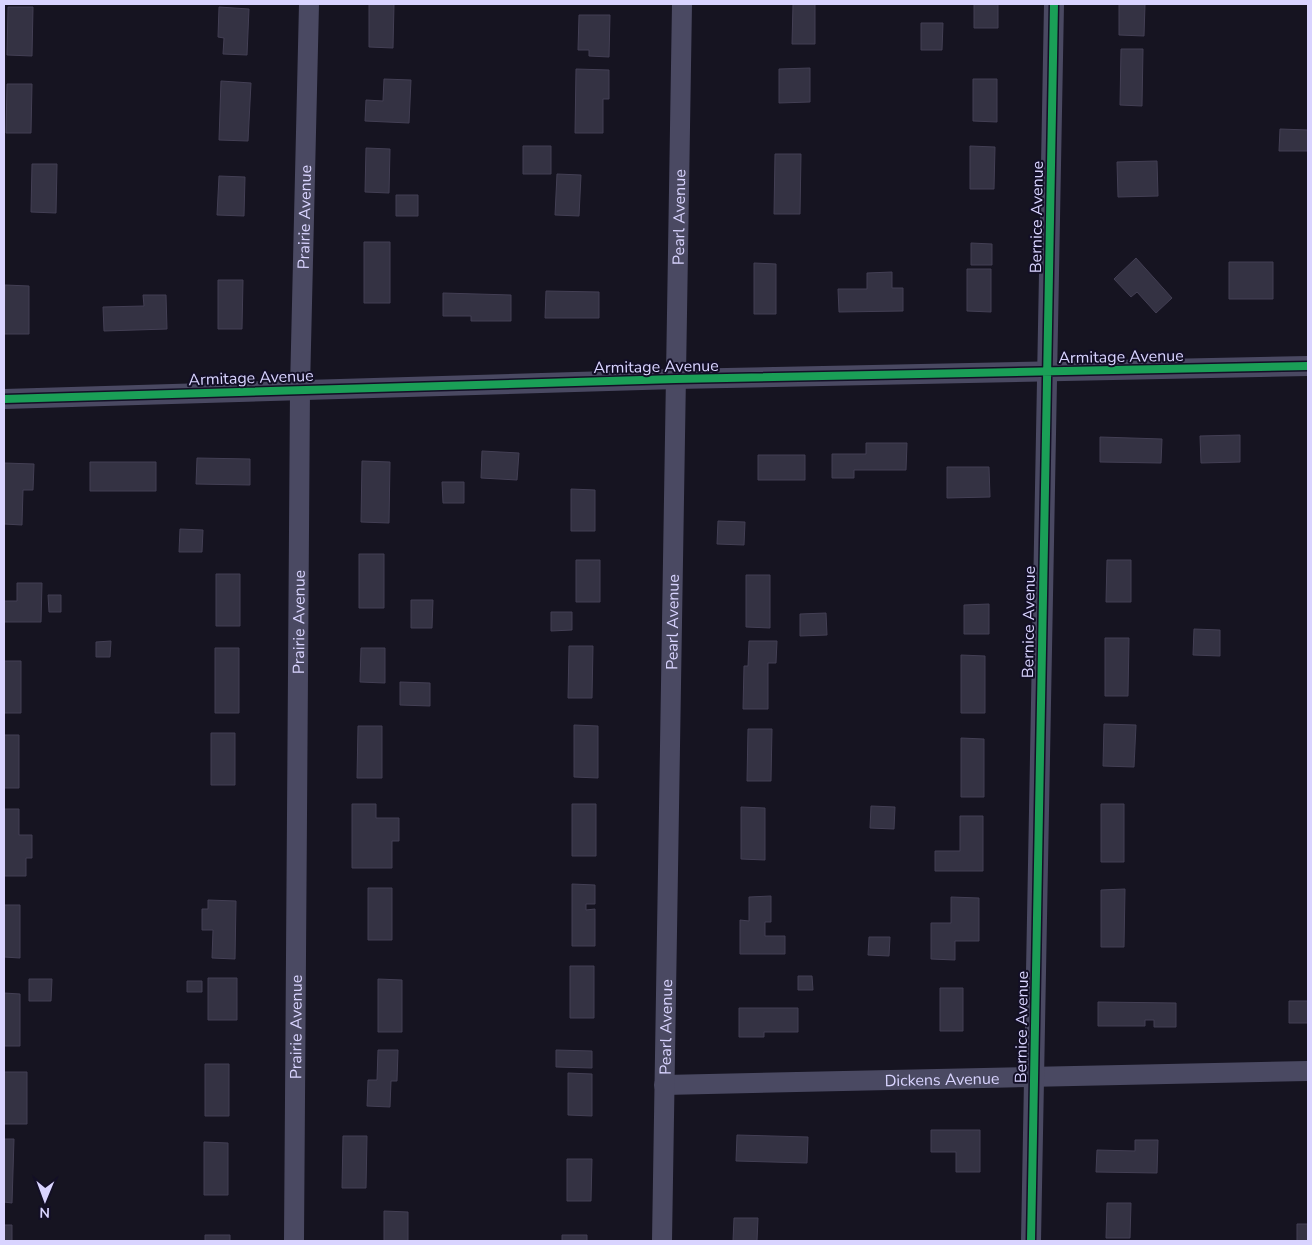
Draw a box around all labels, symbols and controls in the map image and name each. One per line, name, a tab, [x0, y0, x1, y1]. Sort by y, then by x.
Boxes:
street label: Bernice Avenue	[1025, 161, 1049, 273]
street label: Prairie Avenue	[293, 165, 317, 270]
street label: Pearl Avenue	[668, 169, 691, 265]
street label: Armitage Avenue	[1058, 345, 1184, 369]
street label: Armitage Avenue	[593, 355, 719, 379]
street label: Armitage Avenue	[188, 365, 314, 391]
street label: Bernice Avenue	[1017, 566, 1041, 678]
street label: Prairie Avenue	[288, 570, 311, 674]
street label: Pearl Avenue	[661, 574, 685, 670]
street label: Bernice Avenue	[1010, 971, 1034, 1083]
street label: Prairie Avenue	[285, 975, 308, 1079]
street label: Pearl Avenue	[655, 979, 678, 1075]
street label: Dickens Avenue	[884, 1068, 1000, 1092]
north arrow	[20, 1175, 70, 1225]
text: N	[39, 1203, 50, 1222]

